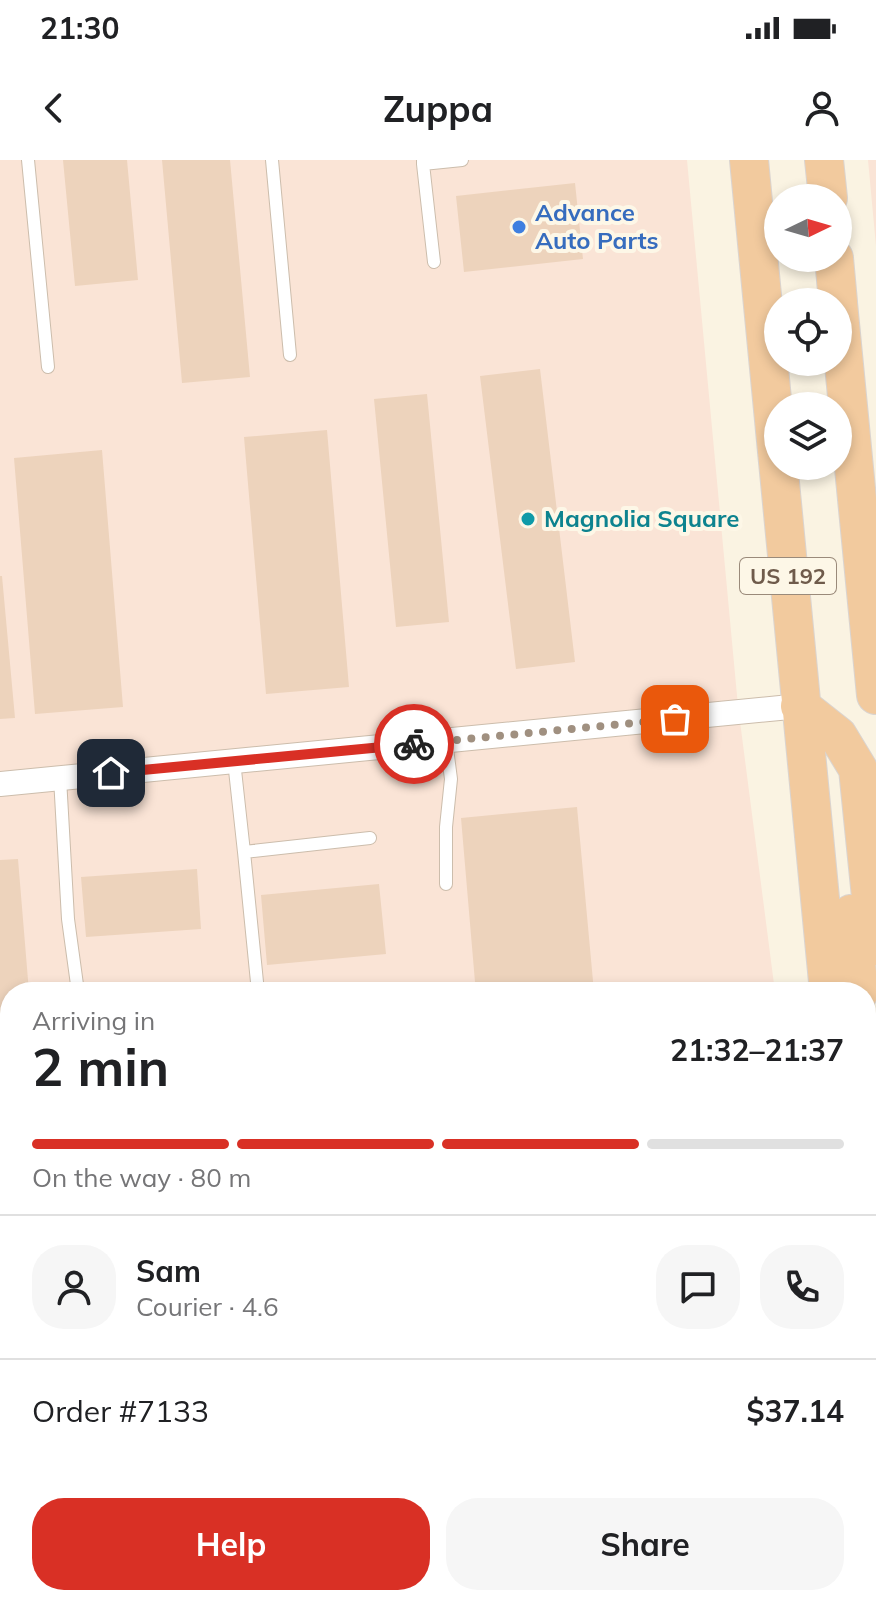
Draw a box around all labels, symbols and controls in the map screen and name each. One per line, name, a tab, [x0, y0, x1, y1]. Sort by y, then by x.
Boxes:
text: 21:30	[40, 9, 119, 47]
icon: back	[32, 86, 76, 130]
text: Zuppa	[383, 86, 493, 131]
icon: person	[800, 86, 844, 130]
north arrow	[764, 184, 852, 272]
map controls	[764, 184, 852, 480]
place label: Advance Auto Parts	[535, 197, 659, 255]
marker: Advance Auto Parts	[510, 218, 528, 236]
button: locate	[764, 288, 852, 376]
button: layers	[764, 392, 852, 480]
place label: Magnolia Square	[544, 503, 739, 533]
marker: Magnolia Square	[519, 510, 537, 528]
road number: US 192	[740, 558, 836, 594]
pin	[641, 685, 709, 753]
icon: bag	[653, 697, 697, 741]
courier	[374, 704, 454, 784]
icon: bike	[392, 722, 436, 766]
pin	[77, 739, 145, 807]
icon: home	[89, 751, 133, 795]
text: Arriving in	[32, 1004, 155, 1037]
text: 21:32–21:37	[670, 1031, 844, 1069]
text: 2 min	[32, 1034, 169, 1099]
text: On the way · 80 m	[32, 1161, 251, 1194]
button: person	[32, 1245, 116, 1329]
button: chat	[656, 1245, 740, 1329]
button: phone	[760, 1245, 844, 1329]
text: Sam	[136, 1252, 201, 1290]
text: Courier · 4.6	[136, 1290, 279, 1323]
text: Order #7133	[32, 1392, 209, 1430]
text: $37.14	[747, 1392, 844, 1430]
button: Help	[32, 1498, 430, 1590]
button: Share	[446, 1498, 844, 1590]

